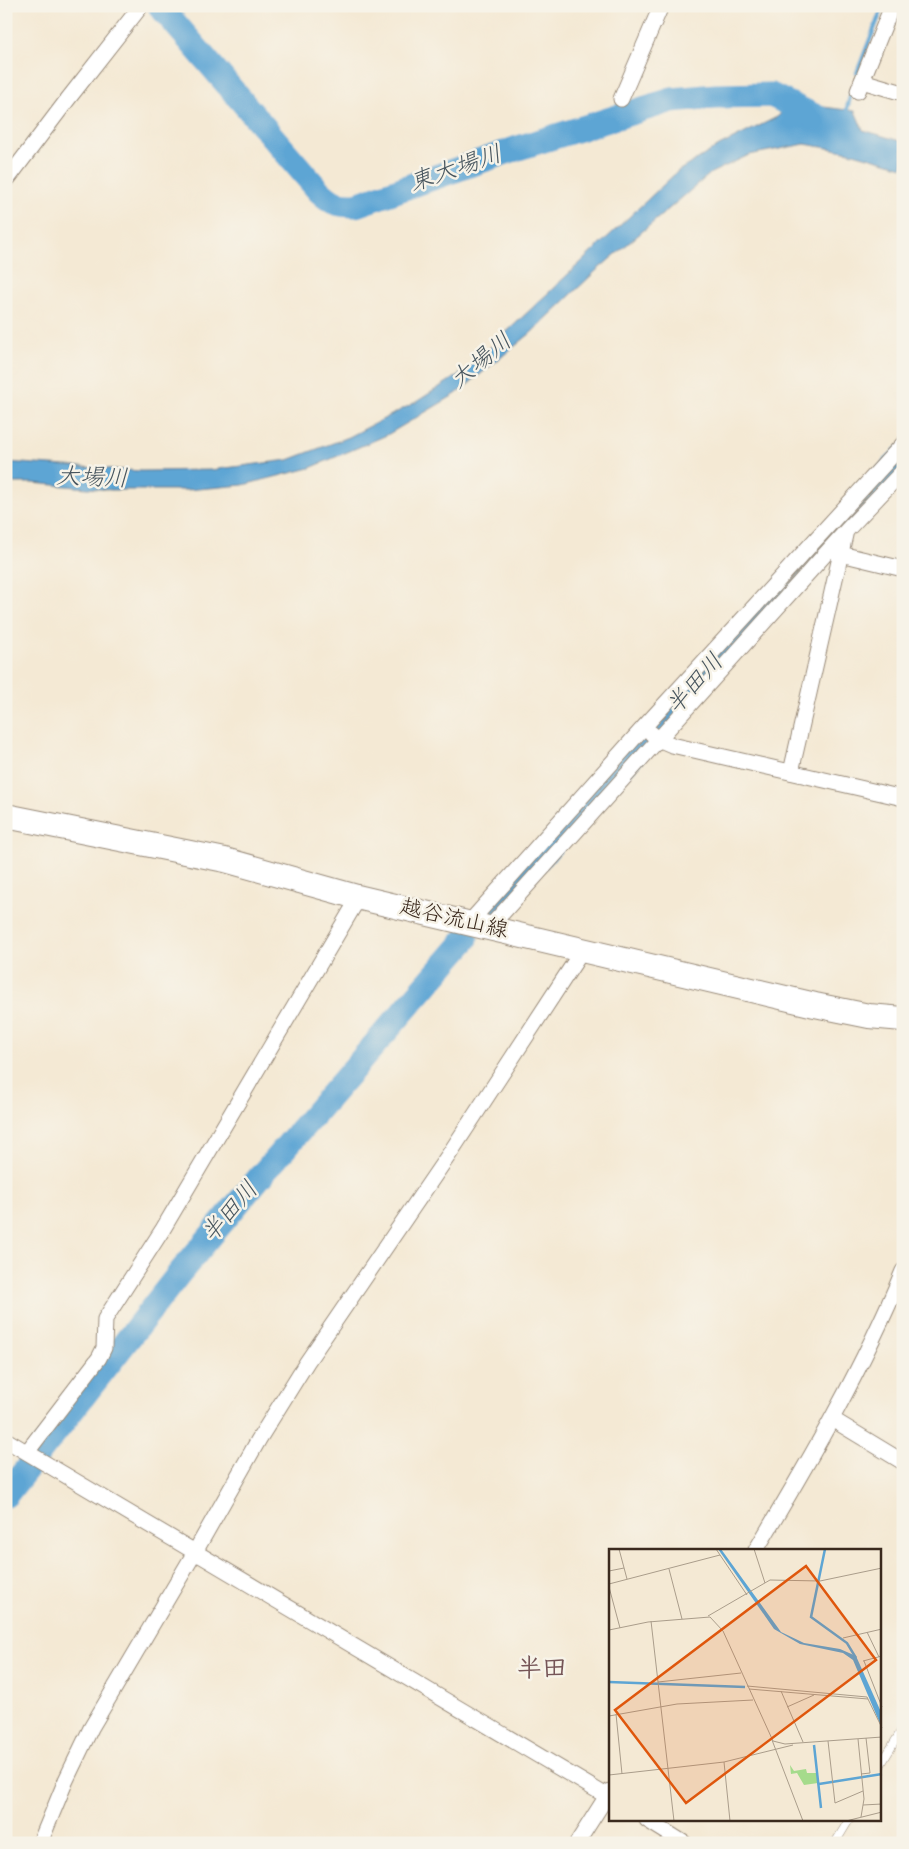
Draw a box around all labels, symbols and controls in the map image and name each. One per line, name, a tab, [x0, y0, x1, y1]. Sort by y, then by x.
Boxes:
water label: 東大場川	[405, 138, 507, 202]
water label: 大場川	[443, 325, 521, 399]
water label: 大場川	[55, 460, 129, 498]
water label: 半田川	[659, 647, 733, 723]
street label: 越谷流山線	[397, 892, 511, 948]
water label: 半田川	[194, 1174, 268, 1252]
inset map	[609, 1549, 882, 1822]
district label: 半田	[517, 1652, 567, 1688]

